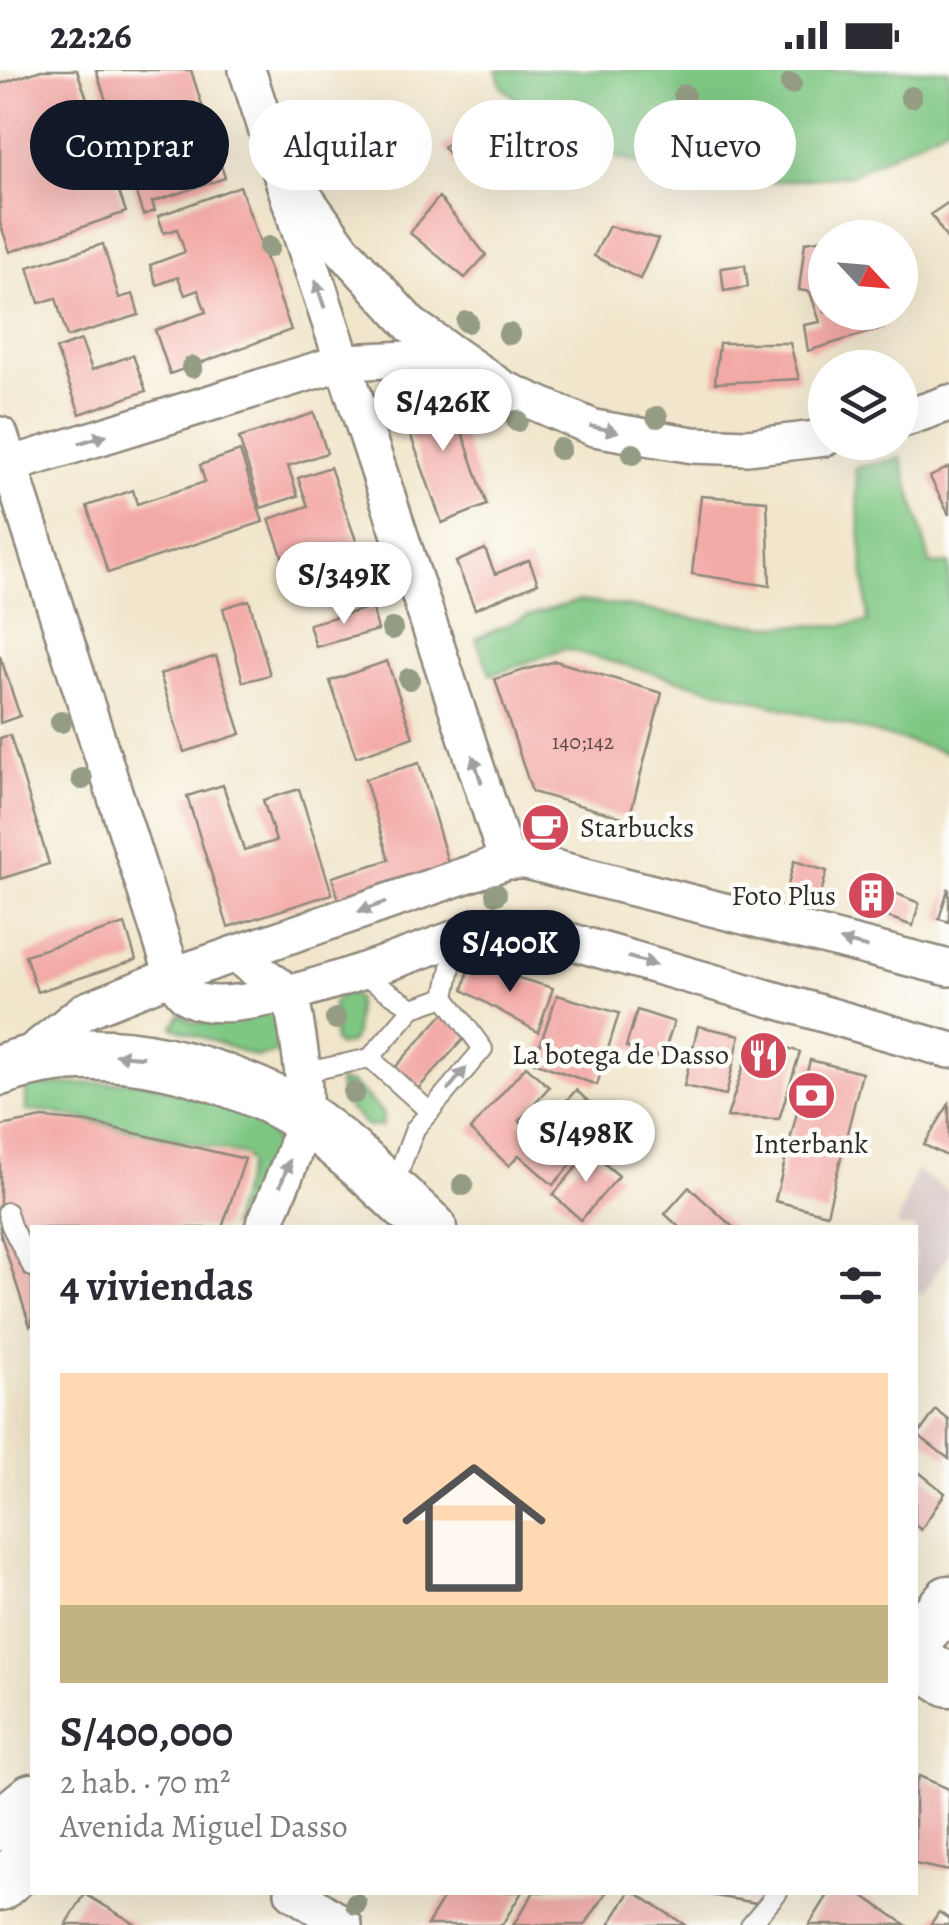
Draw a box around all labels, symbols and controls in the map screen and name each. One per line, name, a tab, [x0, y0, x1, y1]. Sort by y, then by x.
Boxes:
text: 22:26	[50, 9, 132, 61]
chip: Comprar	[30, 100, 229, 190]
chip: Alquilar	[249, 100, 432, 190]
chip: Filtros	[452, 100, 614, 190]
chip: Nuevo	[634, 100, 796, 190]
north arrow	[808, 220, 918, 330]
map controls	[808, 220, 918, 460]
one-way arrow	[312, 279, 327, 309]
button: layers	[808, 350, 918, 460]
pin: S/426K	[362, 369, 524, 454]
text: S/426K	[396, 379, 490, 423]
one-way arrow	[589, 422, 620, 438]
one-way arrow	[78, 431, 109, 446]
pin: S/349K	[263, 542, 425, 627]
text: S/349K	[298, 552, 390, 596]
house number: 140;142	[552, 727, 614, 757]
one-way arrow	[468, 753, 483, 783]
cafe icon: Starbucks	[519, 802, 571, 854]
place label: Starbucks	[580, 809, 694, 847]
building icon: Foto Plus	[845, 870, 897, 922]
place label: Foto Plus	[732, 877, 836, 915]
one-way arrow	[357, 900, 387, 915]
pin: S/400K	[429, 910, 591, 995]
text: S/400K	[462, 920, 558, 964]
one-way arrow	[838, 936, 869, 951]
one-way arrow	[627, 954, 658, 970]
restaurant icon: La botega de Dasso	[738, 1029, 790, 1081]
place label: La botega de Dasso	[512, 1036, 729, 1074]
one-way arrow	[113, 1048, 145, 1064]
one-way arrow	[446, 1066, 468, 1091]
bank icon: Interbank	[785, 1070, 837, 1122]
pin: S/498K	[505, 1100, 667, 1185]
text: S/498K	[539, 1110, 633, 1154]
place label: Interbank	[754, 1125, 868, 1163]
one-way arrow	[278, 1158, 293, 1188]
text: 4 viviendas	[60, 1257, 254, 1314]
icon: filters	[833, 1258, 888, 1313]
icon: home	[384, 1438, 564, 1618]
text: S/400,000	[60, 1703, 233, 1760]
text: 2 hab. · 70 m²	[60, 1760, 231, 1804]
text: Avenida Miguel Dasso	[60, 1804, 348, 1848]

